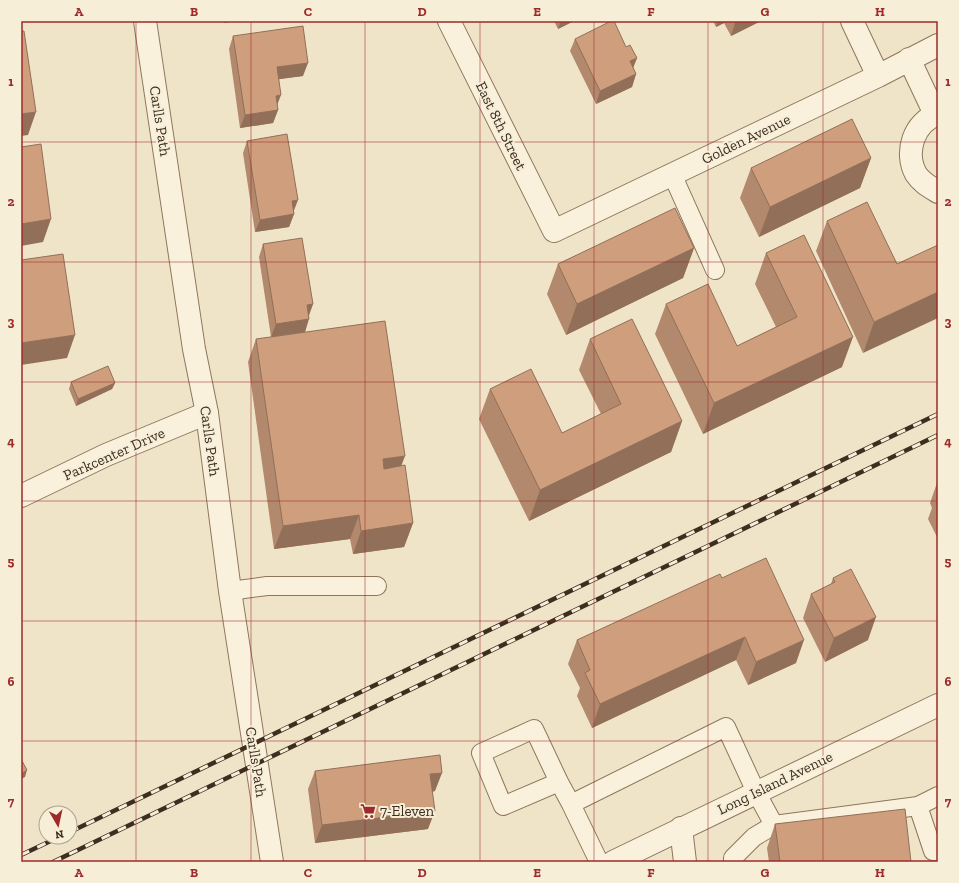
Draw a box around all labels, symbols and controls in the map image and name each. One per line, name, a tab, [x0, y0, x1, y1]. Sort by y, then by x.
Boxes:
text: A	[75, 4, 84, 19]
text: B	[190, 4, 198, 19]
text: C	[304, 4, 312, 19]
text: D	[417, 4, 427, 19]
text: E	[533, 4, 541, 19]
text: F	[647, 4, 655, 19]
text: G	[761, 4, 770, 19]
text: H	[875, 4, 885, 19]
text: 1	[8, 74, 14, 89]
text: 1	[945, 74, 951, 89]
street label: East 8th Street	[472, 79, 530, 174]
street label: Carlls Path	[146, 85, 175, 158]
street label: Golden Avenue	[699, 110, 793, 168]
text: 2	[8, 194, 15, 209]
text: 2	[945, 194, 952, 209]
text: 3	[8, 314, 15, 329]
text: 3	[945, 314, 952, 329]
street label: Carlls Path	[196, 405, 224, 478]
street label: Parkcenter Drive	[60, 424, 168, 484]
text: 4	[7, 434, 15, 449]
text: 4	[944, 434, 952, 449]
text: 5	[8, 554, 15, 569]
text: 5	[945, 554, 952, 569]
text: 6	[8, 674, 15, 689]
text: 6	[945, 674, 952, 689]
street label: Carlls Path	[242, 726, 271, 799]
street label: Long Island Avenue	[714, 747, 836, 819]
text: 7	[8, 794, 15, 809]
text: 7	[945, 794, 952, 809]
supermarket icon: 7-Eleven	[359, 802, 377, 820]
place label: 7-Eleven	[380, 802, 435, 820]
north arrow	[38, 805, 78, 845]
text: N	[54, 827, 65, 842]
text: A	[75, 865, 84, 880]
text: B	[190, 865, 198, 880]
text: C	[304, 865, 312, 880]
text: D	[417, 865, 427, 880]
text: E	[533, 865, 541, 880]
text: F	[647, 865, 655, 880]
text: G	[761, 865, 770, 880]
text: H	[875, 865, 885, 880]

